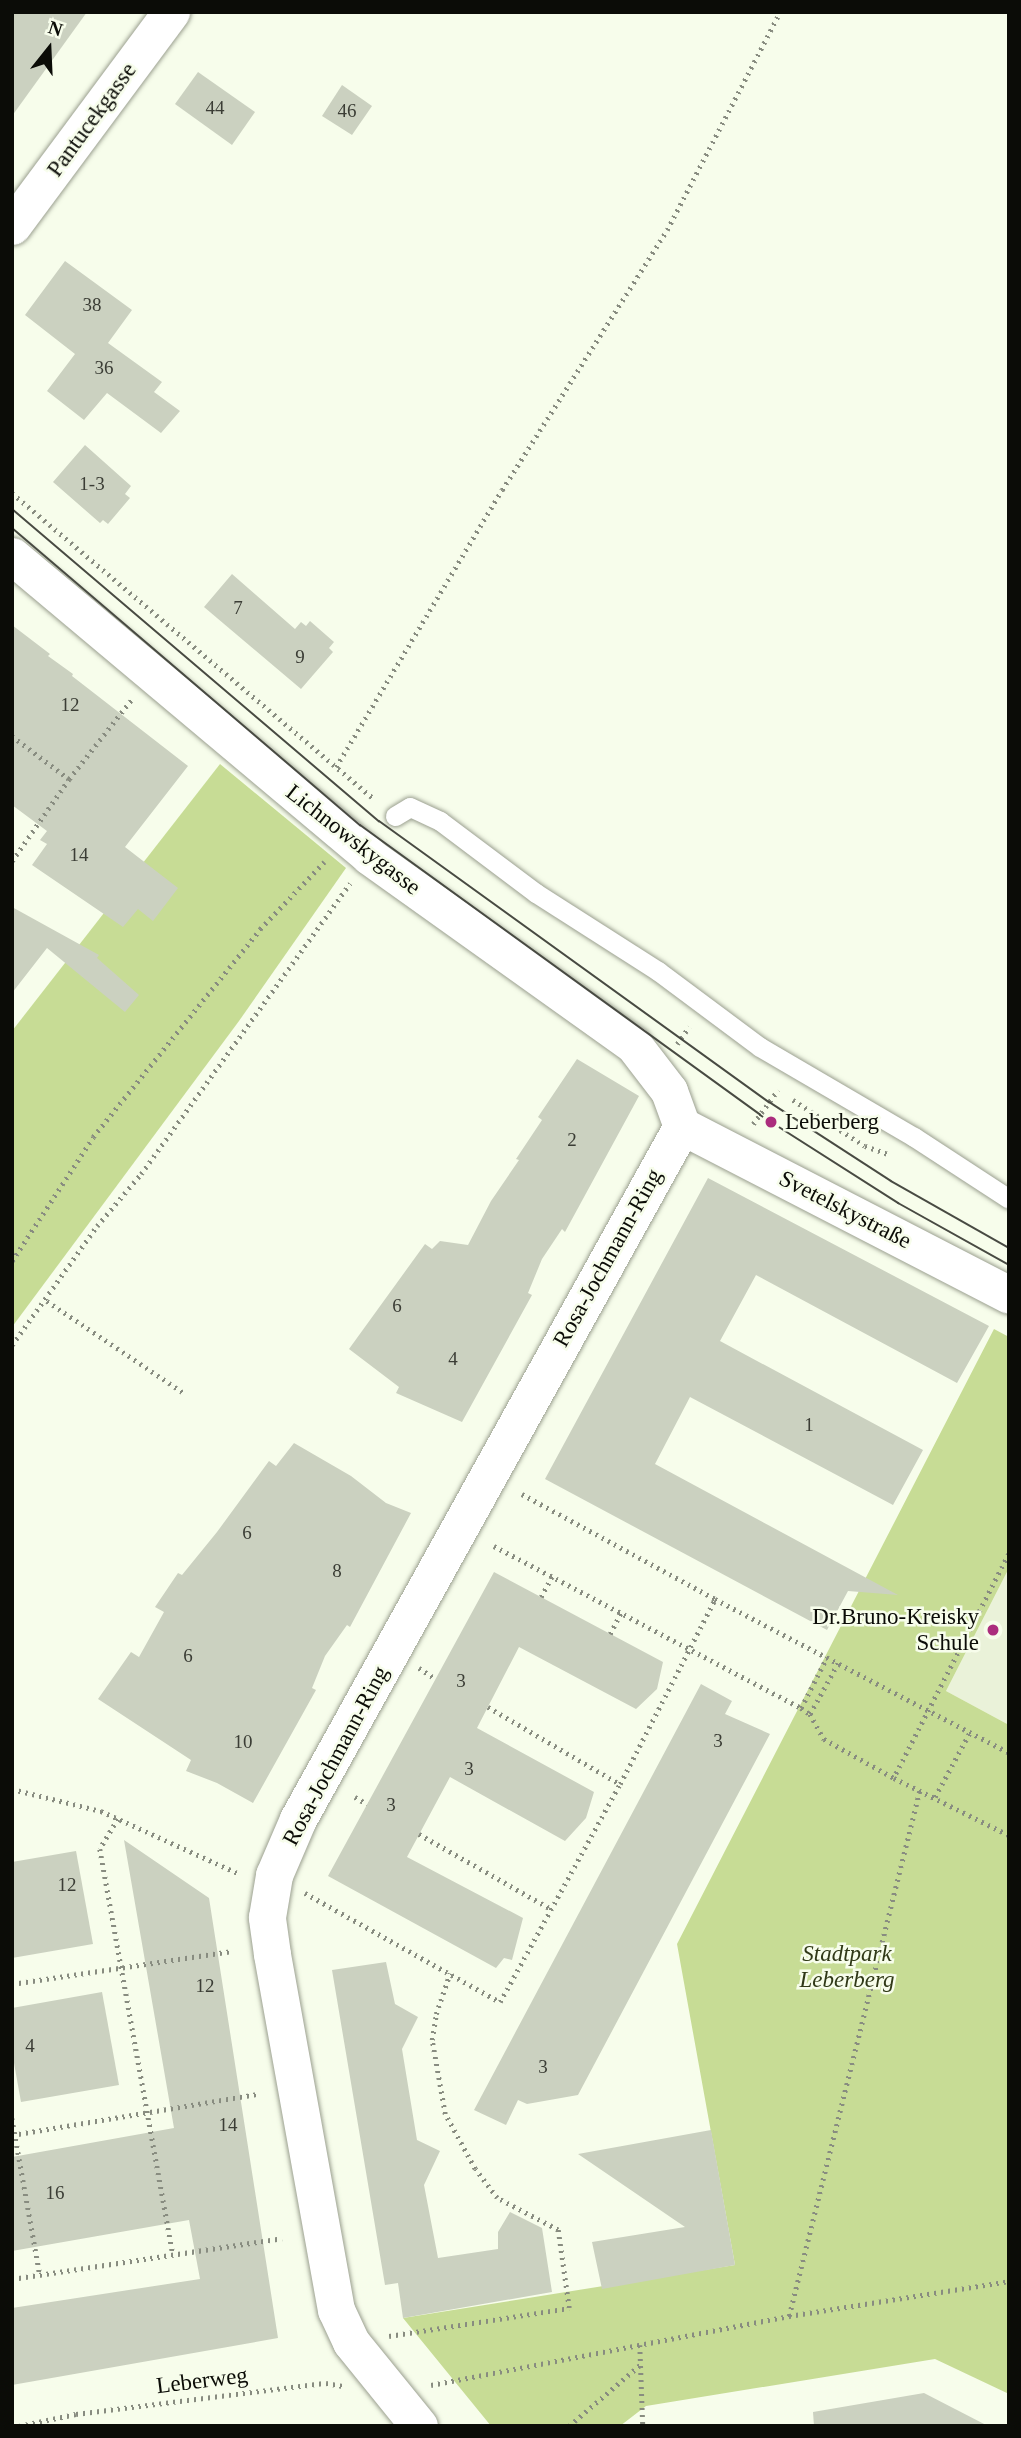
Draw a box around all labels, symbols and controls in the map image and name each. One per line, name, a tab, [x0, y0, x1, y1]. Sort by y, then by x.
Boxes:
north arrow	[14, 14, 84, 84]
text: N	[46, 16, 65, 41]
street label: Pantucekgasse	[41, 58, 143, 182]
house number: 44	[206, 97, 224, 119]
house number: 46	[338, 100, 356, 122]
house number: 38	[82, 294, 102, 316]
house number: 36	[94, 357, 114, 379]
house number: 1-3	[79, 473, 105, 495]
house number: 7	[233, 597, 243, 619]
house number: 9	[295, 646, 305, 668]
house number: 12	[60, 694, 80, 716]
street label: Lichnowskygasse	[280, 779, 426, 901]
house number: 14	[70, 844, 89, 866]
place label: Leberberg	[785, 1108, 879, 1136]
marker: Leberberg	[763, 1114, 779, 1130]
house number: 2	[567, 1129, 577, 1151]
street label: Rosa-Jochmann-Ring	[548, 1164, 668, 1352]
street label: Svetelskystraße	[774, 1165, 916, 1255]
house number: 6	[392, 1295, 402, 1317]
house number: 4	[448, 1348, 458, 1370]
house number: 1	[804, 1414, 814, 1436]
house number: 6	[242, 1522, 252, 1544]
house number: 8	[332, 1560, 342, 1582]
place label: Dr.Bruno-Kreisky Schule	[812, 1603, 979, 1657]
marker: Dr.Bruno-Kreisky Schule	[985, 1622, 1001, 1638]
house number: 6	[183, 1645, 193, 1667]
street label: Rosa-Jochmann-Ring	[277, 1662, 395, 1850]
house number: 3	[456, 1670, 466, 1692]
house number: 3	[713, 1730, 723, 1752]
house number: 10	[234, 1731, 252, 1753]
house number: 3	[464, 1758, 474, 1780]
house number: 3	[386, 1794, 396, 1816]
house number: 12	[57, 1874, 76, 1896]
park label: Stadtpark Leberberg	[800, 1940, 894, 1994]
house number: 12	[196, 1975, 214, 1997]
house number: 4	[25, 2035, 35, 2057]
house number: 3	[538, 2056, 548, 2078]
house number: 14	[218, 2114, 237, 2136]
house number: 16	[46, 2182, 64, 2204]
street label: Leberweg	[155, 2362, 249, 2400]

